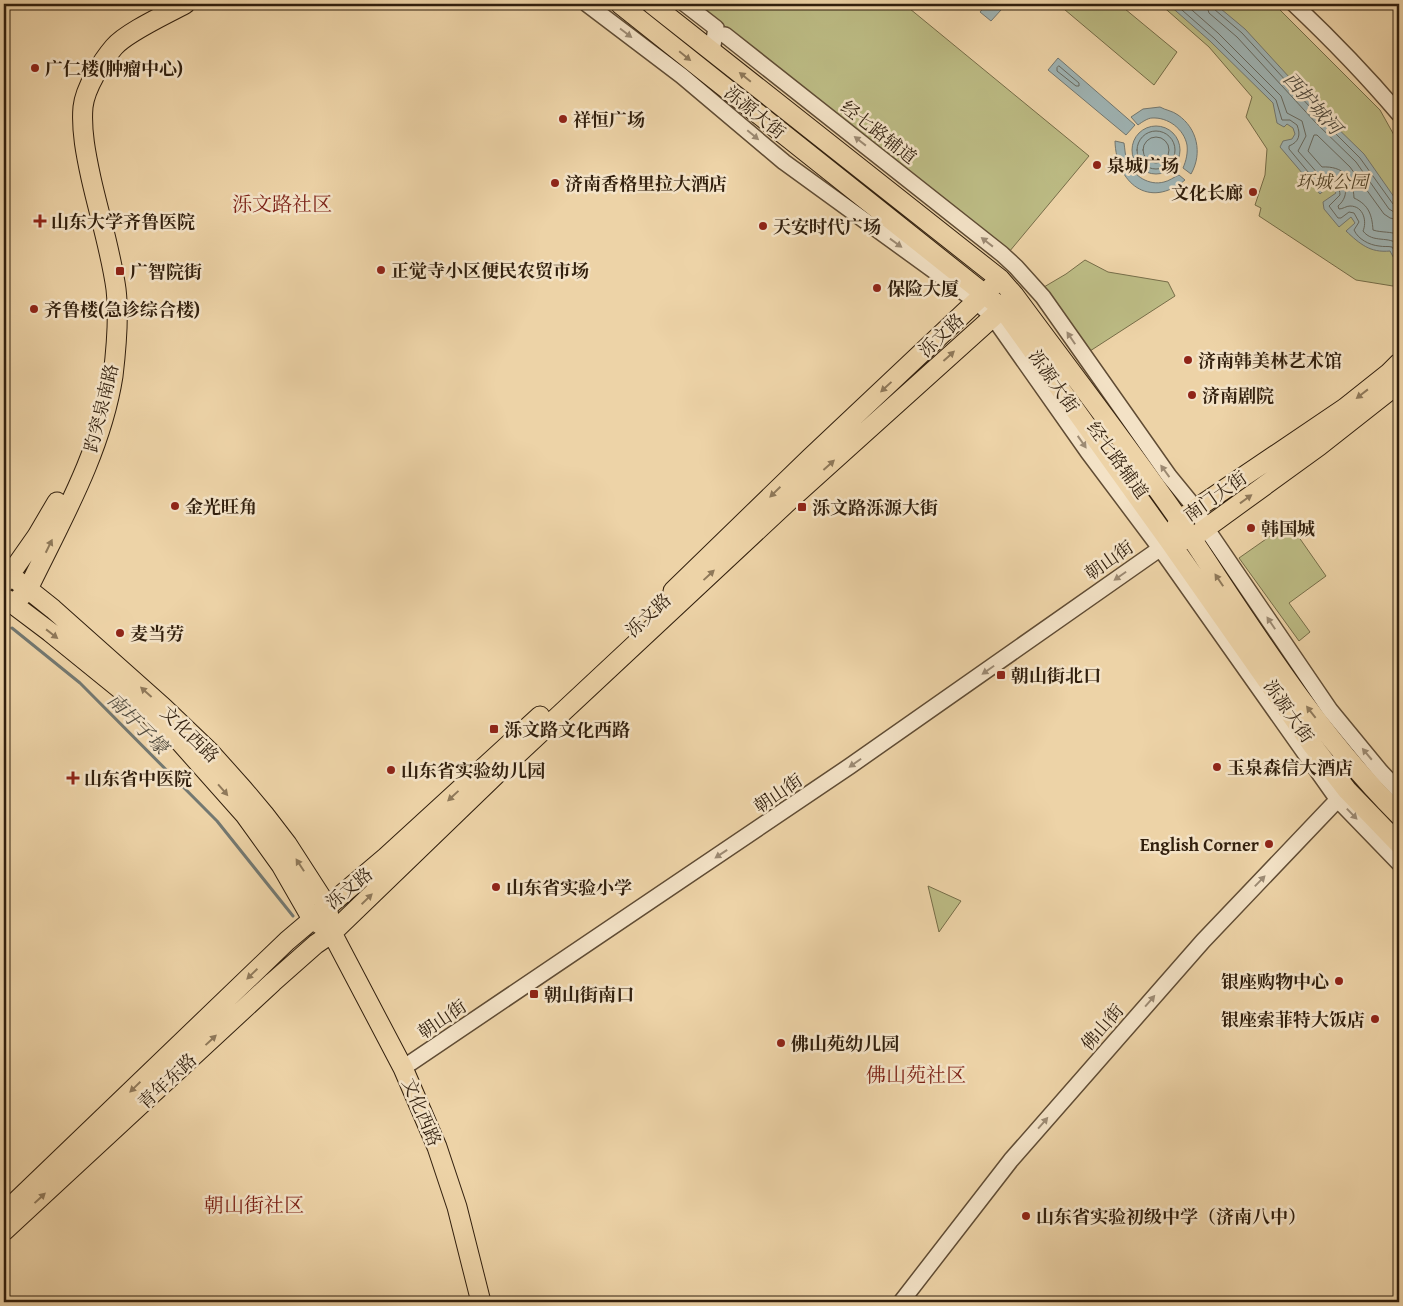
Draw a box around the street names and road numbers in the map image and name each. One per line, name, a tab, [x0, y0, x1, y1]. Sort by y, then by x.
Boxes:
street label: 泺源大街	[719, 79, 791, 145]
street label: 经七路辅道	[835, 94, 923, 170]
street label: 泺文路	[912, 307, 970, 363]
street label: 泺源大街	[1022, 344, 1086, 418]
street label: 趵突泉南路	[77, 361, 125, 455]
street label: 经七路辅道	[1081, 416, 1155, 504]
street label: 南门大街	[1178, 464, 1252, 528]
street label: 朝山街	[1079, 533, 1139, 587]
street label: 泺文路	[619, 587, 677, 643]
street label: 泺源大街	[1257, 674, 1321, 748]
street label: 文化西路	[155, 699, 225, 769]
street label: 朝山街	[748, 767, 808, 819]
street label: 泺文路	[320, 861, 378, 915]
street label: 朝山街	[412, 993, 472, 1045]
street label: 佛山街	[1074, 998, 1130, 1056]
street label: 青年东路	[131, 1047, 203, 1115]
street label: 文化西路	[396, 1074, 448, 1150]

